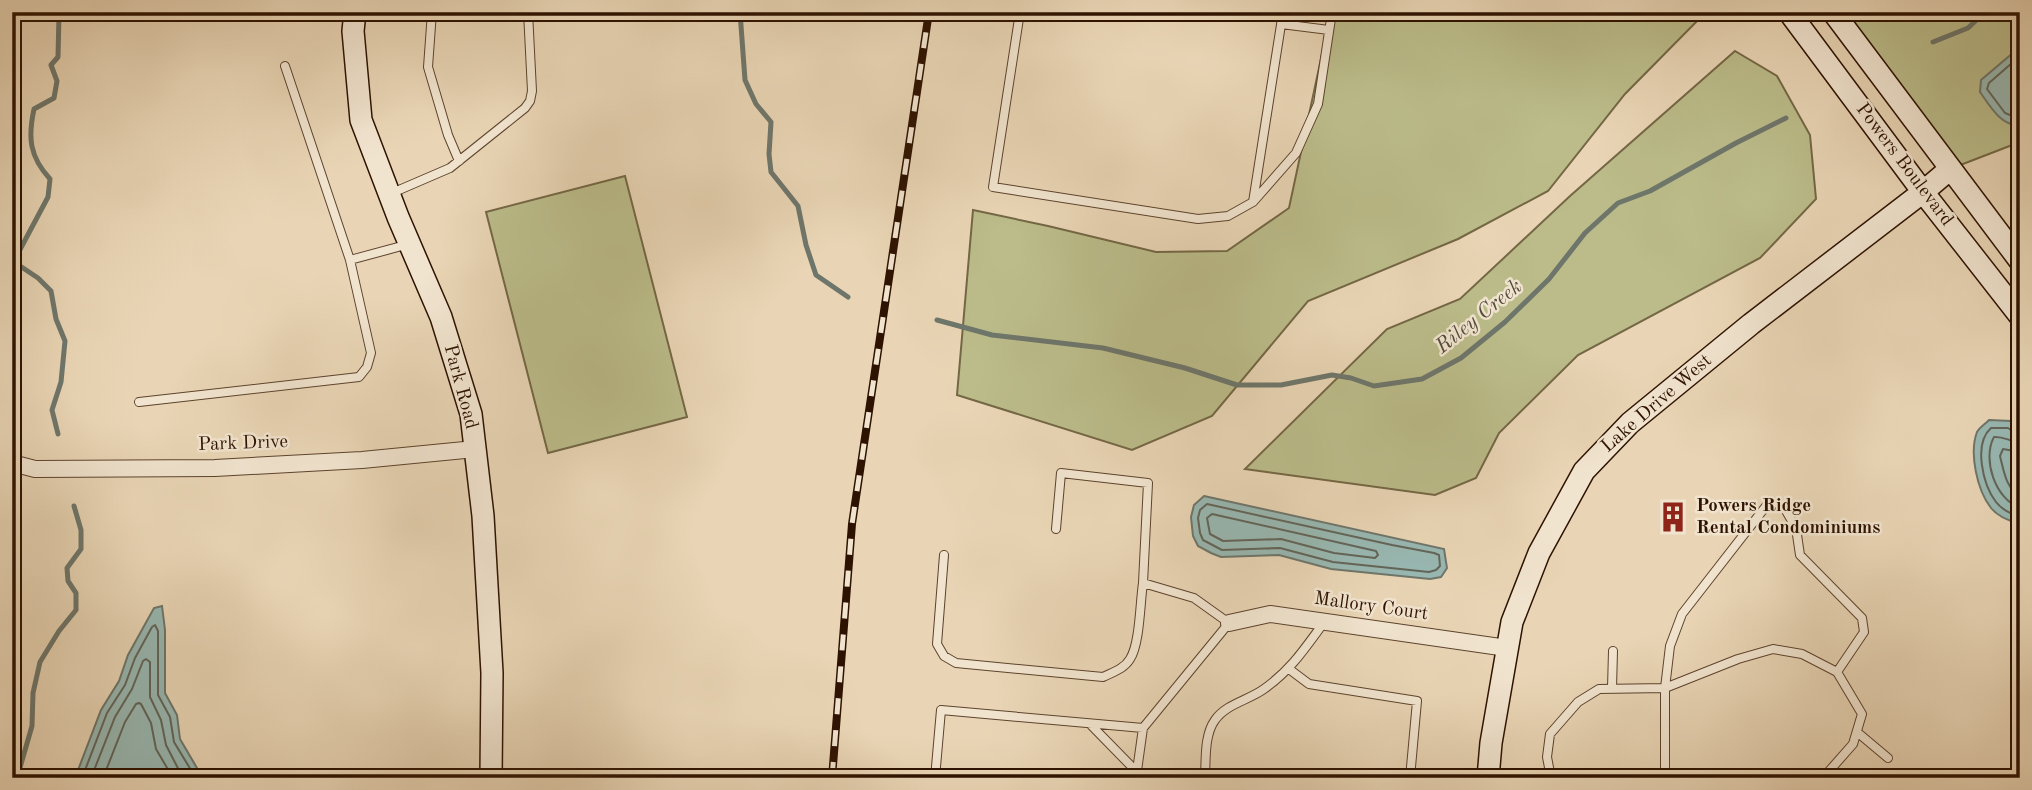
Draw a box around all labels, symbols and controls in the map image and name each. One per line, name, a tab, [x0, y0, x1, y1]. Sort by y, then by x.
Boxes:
street label: Powers Boulevard	[1852, 100, 1956, 230]
water label: Riley Creek	[1431, 276, 1526, 359]
street label: Park Road	[440, 343, 480, 431]
street label: Lake Drive West	[1598, 351, 1716, 457]
street label: Park Drive	[198, 433, 288, 455]
place label: Powers Ridge Rental Condominiums	[1696, 497, 1880, 538]
building icon: Powers Ridge Rental Condominiums	[1656, 500, 1690, 534]
street label: Mallory Court	[1313, 590, 1429, 624]

